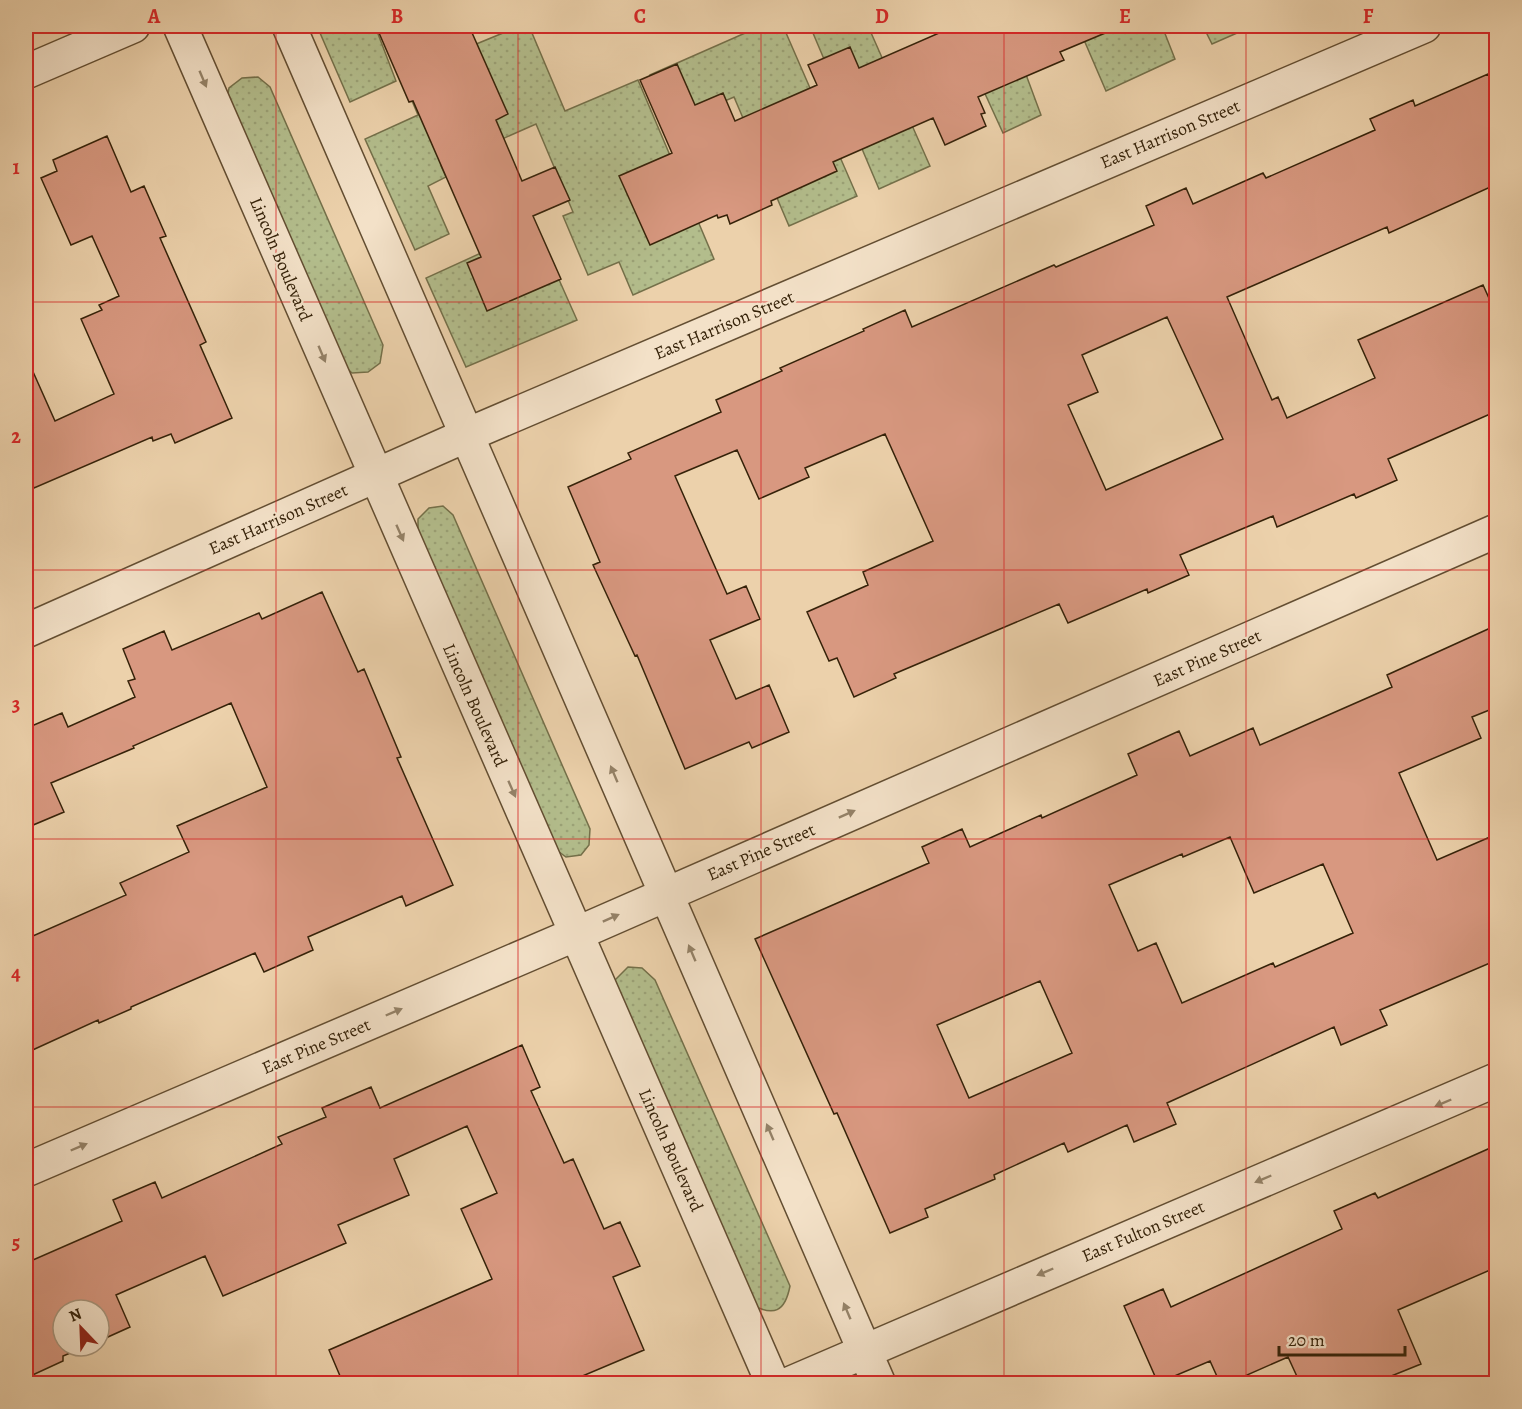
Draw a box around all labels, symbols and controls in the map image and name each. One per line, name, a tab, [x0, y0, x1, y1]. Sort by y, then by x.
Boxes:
text: A	[147, 3, 161, 30]
text: B	[391, 3, 403, 30]
text: C	[634, 3, 646, 30]
text: D	[875, 3, 889, 30]
text: E	[1119, 3, 1131, 30]
text: F	[1363, 3, 1374, 30]
one-way arrow	[198, 71, 208, 89]
street label: East Harrison Street	[1096, 94, 1244, 174]
text: 1	[12, 154, 20, 181]
street label: Lincoln Boulevard	[244, 193, 318, 325]
street label: East Harrison Street	[650, 285, 798, 365]
one-way arrow	[318, 346, 327, 363]
text: 2	[11, 423, 21, 450]
street label: East Harrison Street	[205, 478, 351, 560]
one-way arrow	[395, 525, 405, 543]
street label: East Pine Street	[1149, 623, 1265, 693]
street label: Lincoln Boulevard	[437, 640, 513, 771]
text: 3	[12, 691, 20, 718]
one-way arrow	[609, 765, 618, 783]
one-way arrow	[507, 780, 517, 798]
one-way arrow	[839, 810, 856, 819]
street label: East Pine Street	[703, 817, 819, 887]
one-way arrow	[602, 913, 620, 922]
one-way arrow	[687, 943, 697, 961]
text: 4	[11, 960, 21, 987]
one-way arrow	[385, 1007, 403, 1017]
street label: East Pine Street	[258, 1012, 374, 1080]
street label: Lincoln Boulevard	[633, 1085, 709, 1216]
one-way arrow	[1434, 1098, 1451, 1107]
one-way arrow	[765, 1123, 774, 1140]
one-way arrow	[71, 1142, 89, 1152]
one-way arrow	[1254, 1174, 1272, 1184]
street label: East Fulton Street	[1078, 1194, 1208, 1268]
text: 5	[12, 1229, 20, 1256]
one-way arrow	[1036, 1267, 1054, 1277]
north arrow	[51, 1298, 111, 1358]
one-way arrow	[842, 1301, 852, 1319]
text: N	[66, 1303, 86, 1328]
scale bar	[1279, 1319, 1405, 1357]
text: 20 m	[1288, 1328, 1325, 1352]

